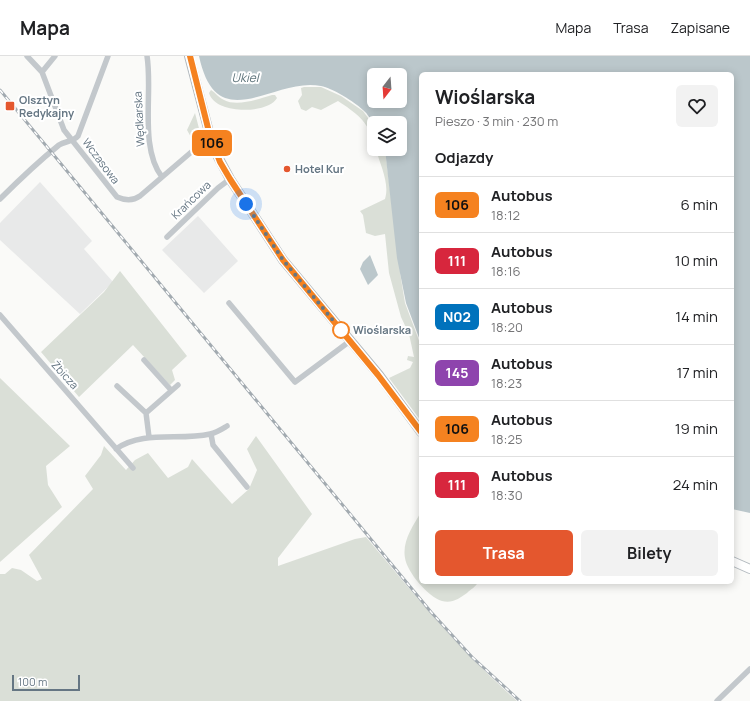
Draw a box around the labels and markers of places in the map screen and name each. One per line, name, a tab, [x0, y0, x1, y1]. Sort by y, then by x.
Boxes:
place label: Olsztyn Redykajny	[19, 92, 75, 120]
marker: Olsztyn Redykajny	[4, 100, 16, 112]
place label: Hotel Kur	[295, 161, 345, 176]
marker: Hotel Kur	[282, 164, 292, 174]
marker: Wioślarska	[332, 321, 350, 339]
place label: Wioślarska	[353, 322, 411, 337]

